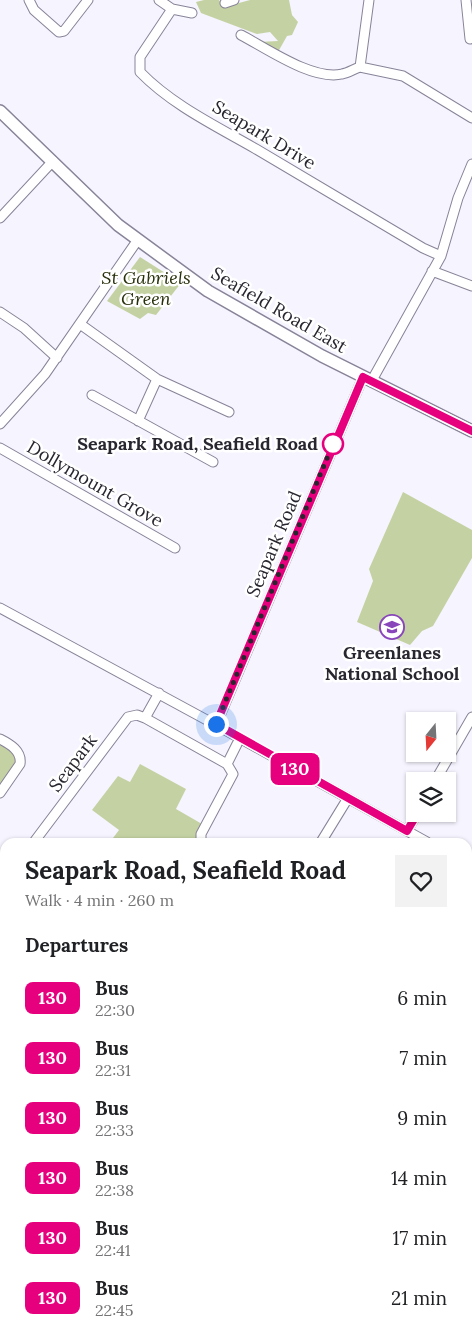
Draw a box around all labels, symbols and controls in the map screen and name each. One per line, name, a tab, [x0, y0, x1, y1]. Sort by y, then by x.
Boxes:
street label: Seapark Drive	[208, 95, 320, 175]
street label: Seafield Road East	[207, 261, 351, 358]
park label: St Gabriels Green	[101, 266, 191, 310]
place label: Seapark Road, Seafield Road	[77, 432, 318, 455]
marker: Seapark Road, Seafield Road	[322, 433, 344, 455]
street label: Dollymount Grove	[23, 435, 168, 532]
street label: Seapark Road	[241, 487, 306, 600]
school or university icon: Greenlanes National School	[379, 614, 405, 640]
place label: Greenlanes National School	[325, 641, 460, 685]
your location	[204, 712, 229, 737]
north arrow	[406, 712, 456, 762]
map controls	[406, 712, 456, 822]
street label: Seapark	[43, 729, 102, 796]
line badge: 130	[266, 753, 324, 785]
text: 130	[281, 757, 309, 780]
button: layers	[406, 772, 456, 822]
text: Seapark Road, Seafield Road	[25, 855, 346, 886]
button: heart	[395, 855, 447, 907]
text: Walk · 4 min · 260 m	[25, 890, 174, 910]
text: Departures	[25, 933, 128, 957]
text: Bus	[95, 976, 128, 1000]
text: 130	[38, 986, 67, 1009]
text: 6 min	[397, 986, 447, 1010]
text: 22:30	[95, 1000, 135, 1020]
text: Bus	[95, 1036, 128, 1060]
text: 130	[38, 1046, 67, 1069]
text: 7 min	[399, 1046, 447, 1070]
text: 22:31	[95, 1060, 131, 1080]
text: Bus	[95, 1096, 128, 1120]
text: 130	[38, 1106, 67, 1129]
text: 9 min	[397, 1106, 447, 1130]
text: 22:33	[95, 1120, 134, 1140]
text: Bus	[95, 1156, 128, 1180]
text: 130	[38, 1166, 67, 1189]
text: 14 min	[391, 1166, 447, 1190]
text: 22:38	[95, 1180, 134, 1200]
text: Bus	[95, 1216, 128, 1240]
text: 130	[38, 1226, 67, 1249]
text: 17 min	[392, 1226, 447, 1250]
text: 22:41	[95, 1240, 131, 1260]
text: Bus	[95, 1276, 128, 1300]
text: 130	[38, 1286, 67, 1309]
text: 21 min	[391, 1286, 447, 1310]
text: 22:45	[95, 1300, 134, 1320]

